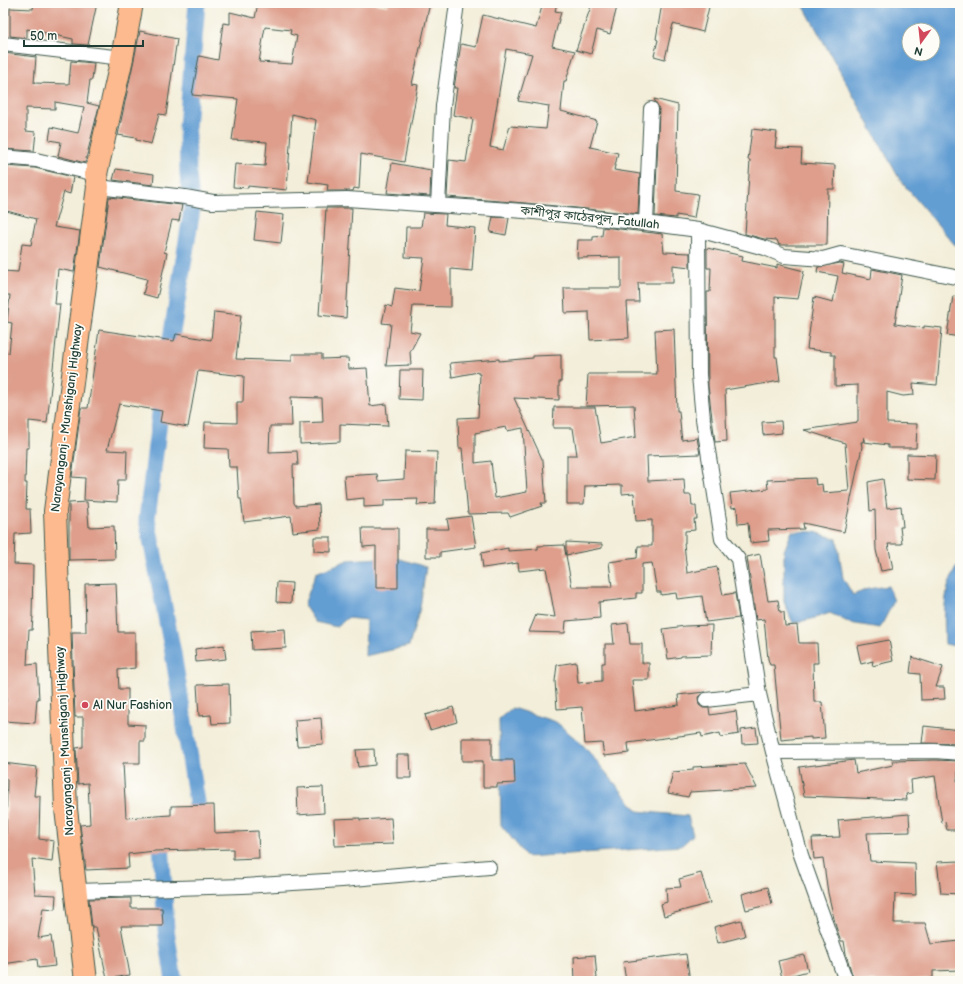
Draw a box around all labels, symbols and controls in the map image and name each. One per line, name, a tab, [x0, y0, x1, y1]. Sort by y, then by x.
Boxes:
scale bar	[24, 22, 143, 48]
north arrow	[901, 22, 941, 62]
text: 50 m	[30, 29, 57, 44]
text: N	[913, 44, 924, 59]
street label: কাশীপুর কাঠেরপুল, Fatullah	[519, 202, 661, 233]
street label: Narayanganj - Munshiganj Highway	[48, 322, 86, 513]
street label: Narayanganj - Munshiganj Highway	[53, 645, 77, 836]
place label: Al Nur Fashion	[93, 698, 172, 713]
marker: Al Nur Fashion	[80, 700, 90, 710]

